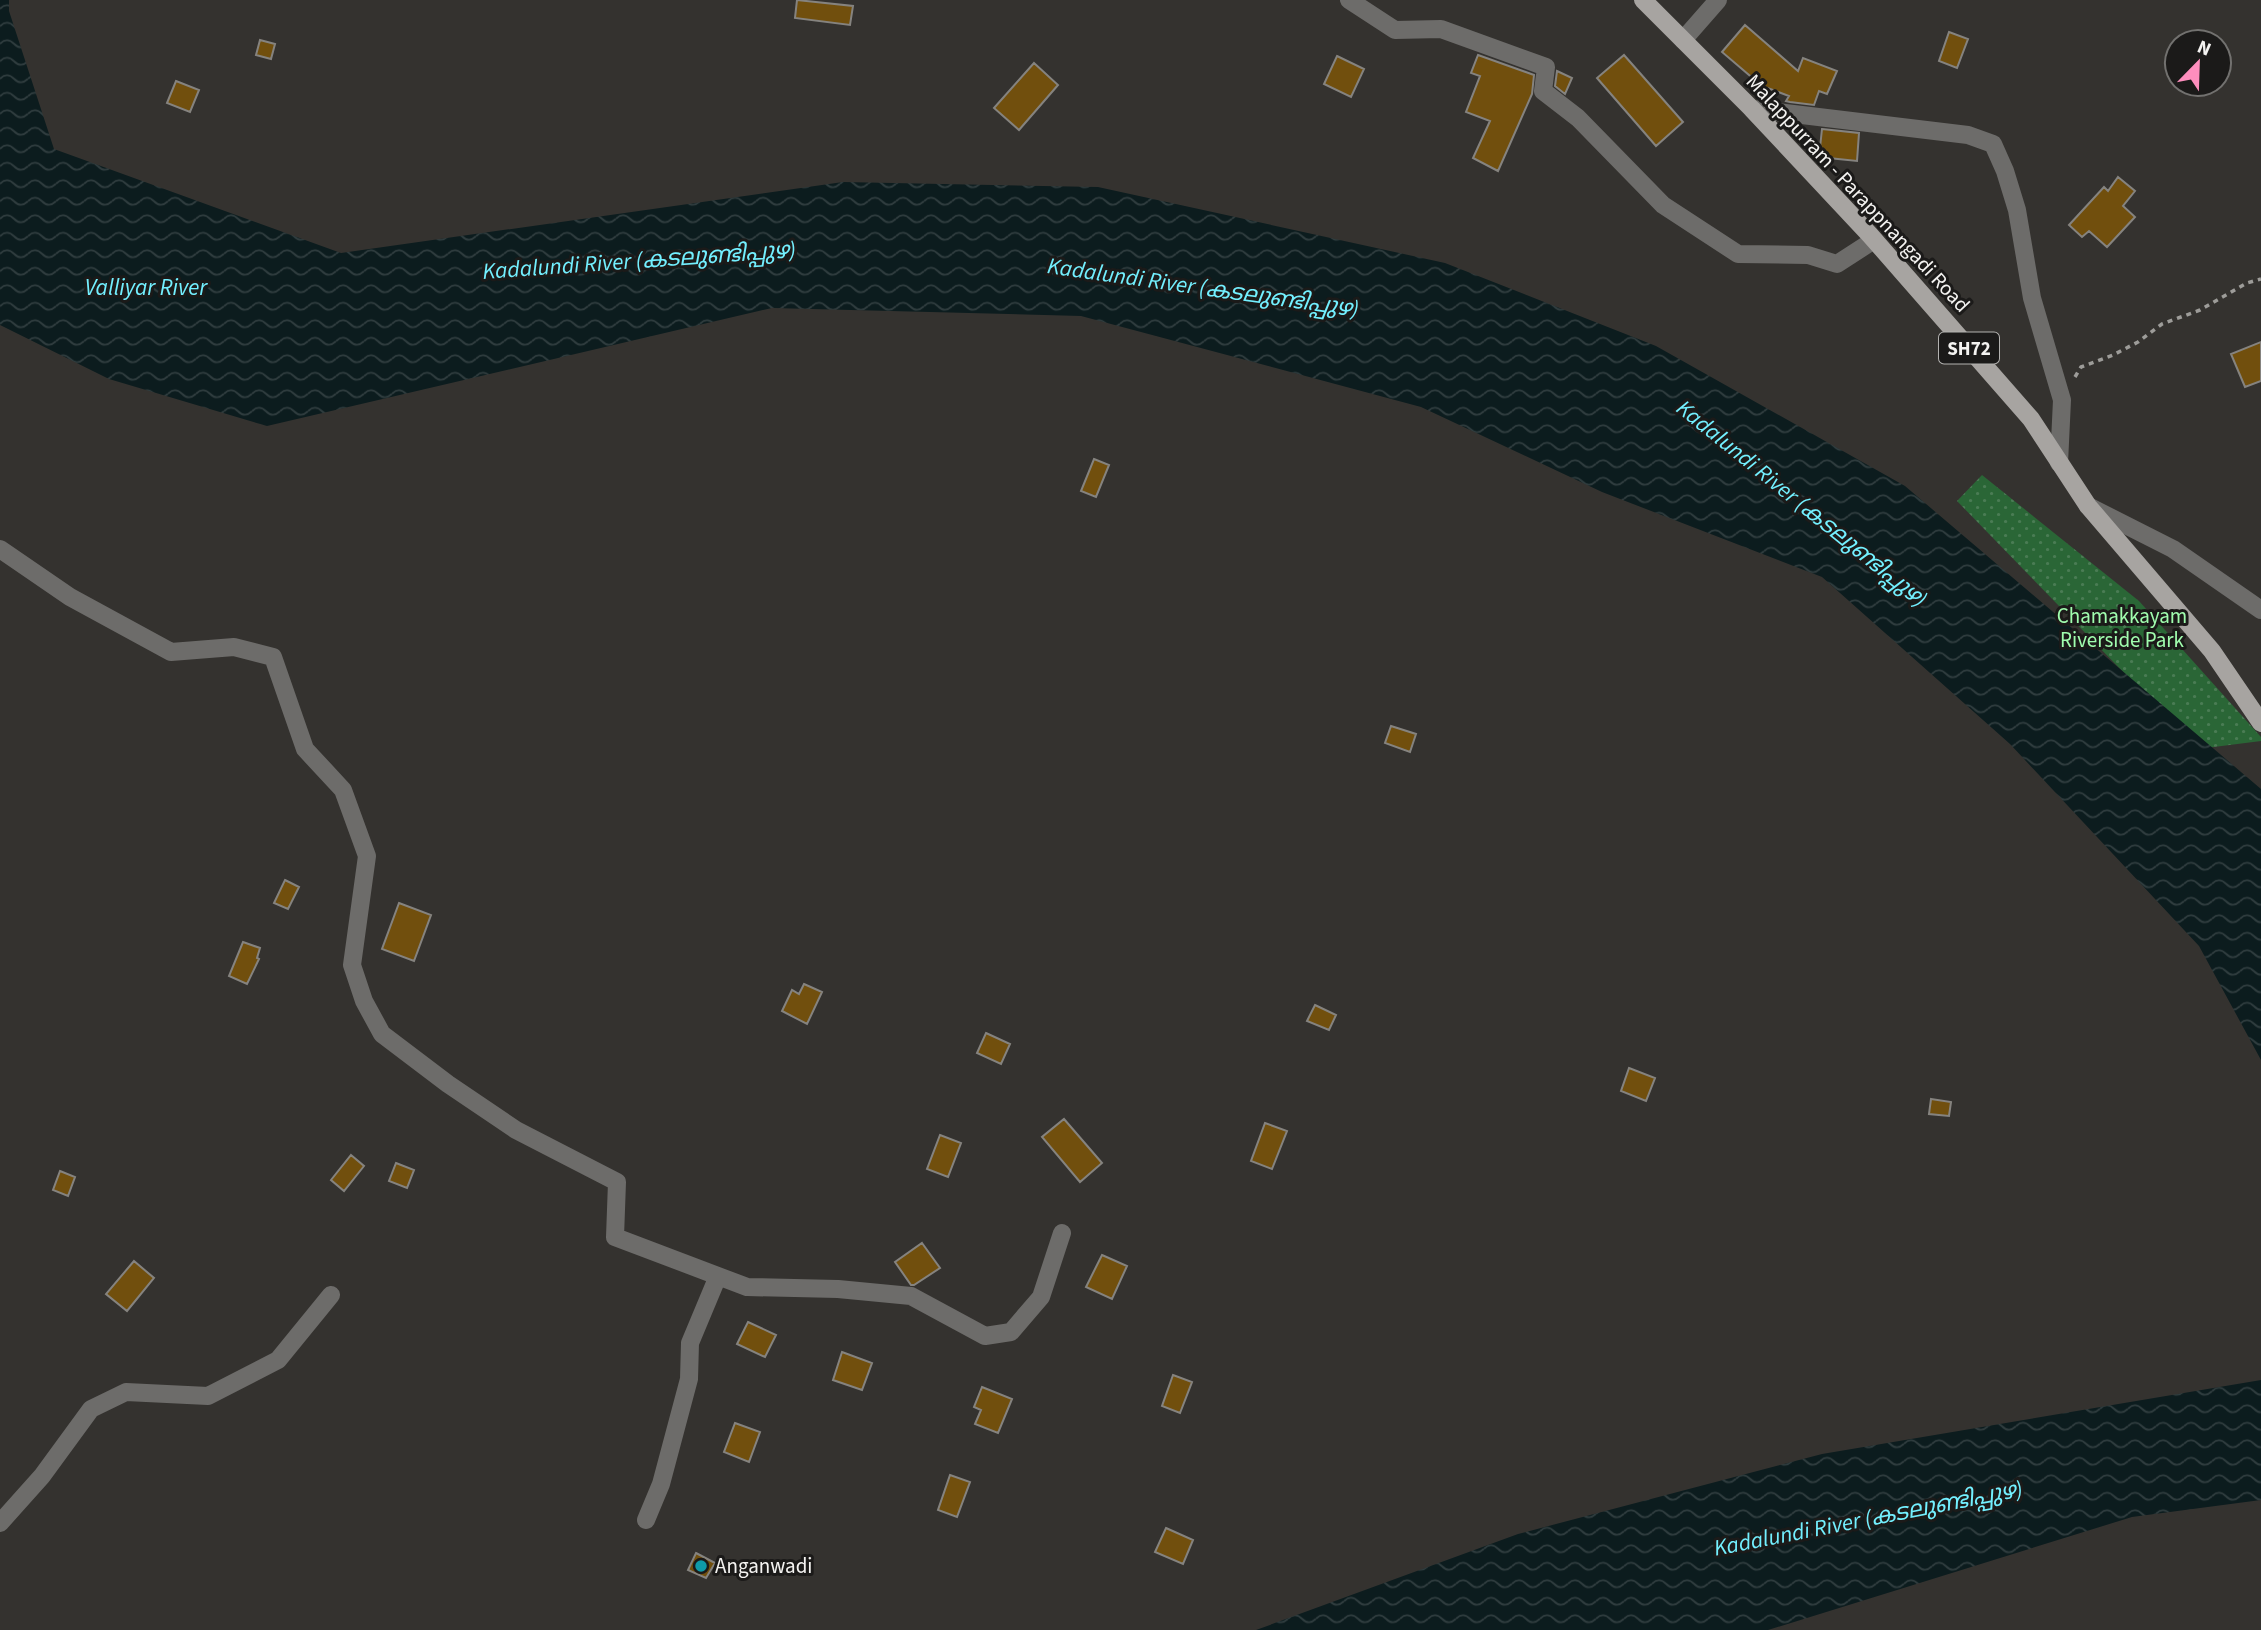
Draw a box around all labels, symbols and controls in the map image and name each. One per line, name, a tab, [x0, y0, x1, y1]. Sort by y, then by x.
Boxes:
north arrow	[2163, 28, 2233, 98]
text: N	[2193, 34, 2215, 64]
street label: Malappurram - Parappnangadi Road	[1739, 67, 1977, 319]
water label: Kadalundi River (കടലുണ്ടിപ്പുഴ)	[481, 233, 797, 288]
water label: Kadalundi River (കടലുണ്ടിപ്പുഴ)	[1045, 249, 1361, 326]
water label: Valliyar River	[85, 271, 208, 304]
road number: SH72	[1939, 332, 1999, 364]
water label: Kadalundi River (കടലുണ്ടിപ്പുഴ)	[1669, 392, 1934, 615]
park label: Chamakkayam Riverside Park	[2057, 601, 2187, 655]
water label: Kadalundi River (കടലുണ്ടിപ്പുഴ)	[1711, 1472, 2025, 1565]
place label: Anganwadi	[715, 1551, 813, 1581]
marker: Anganwadi	[693, 1558, 709, 1574]

